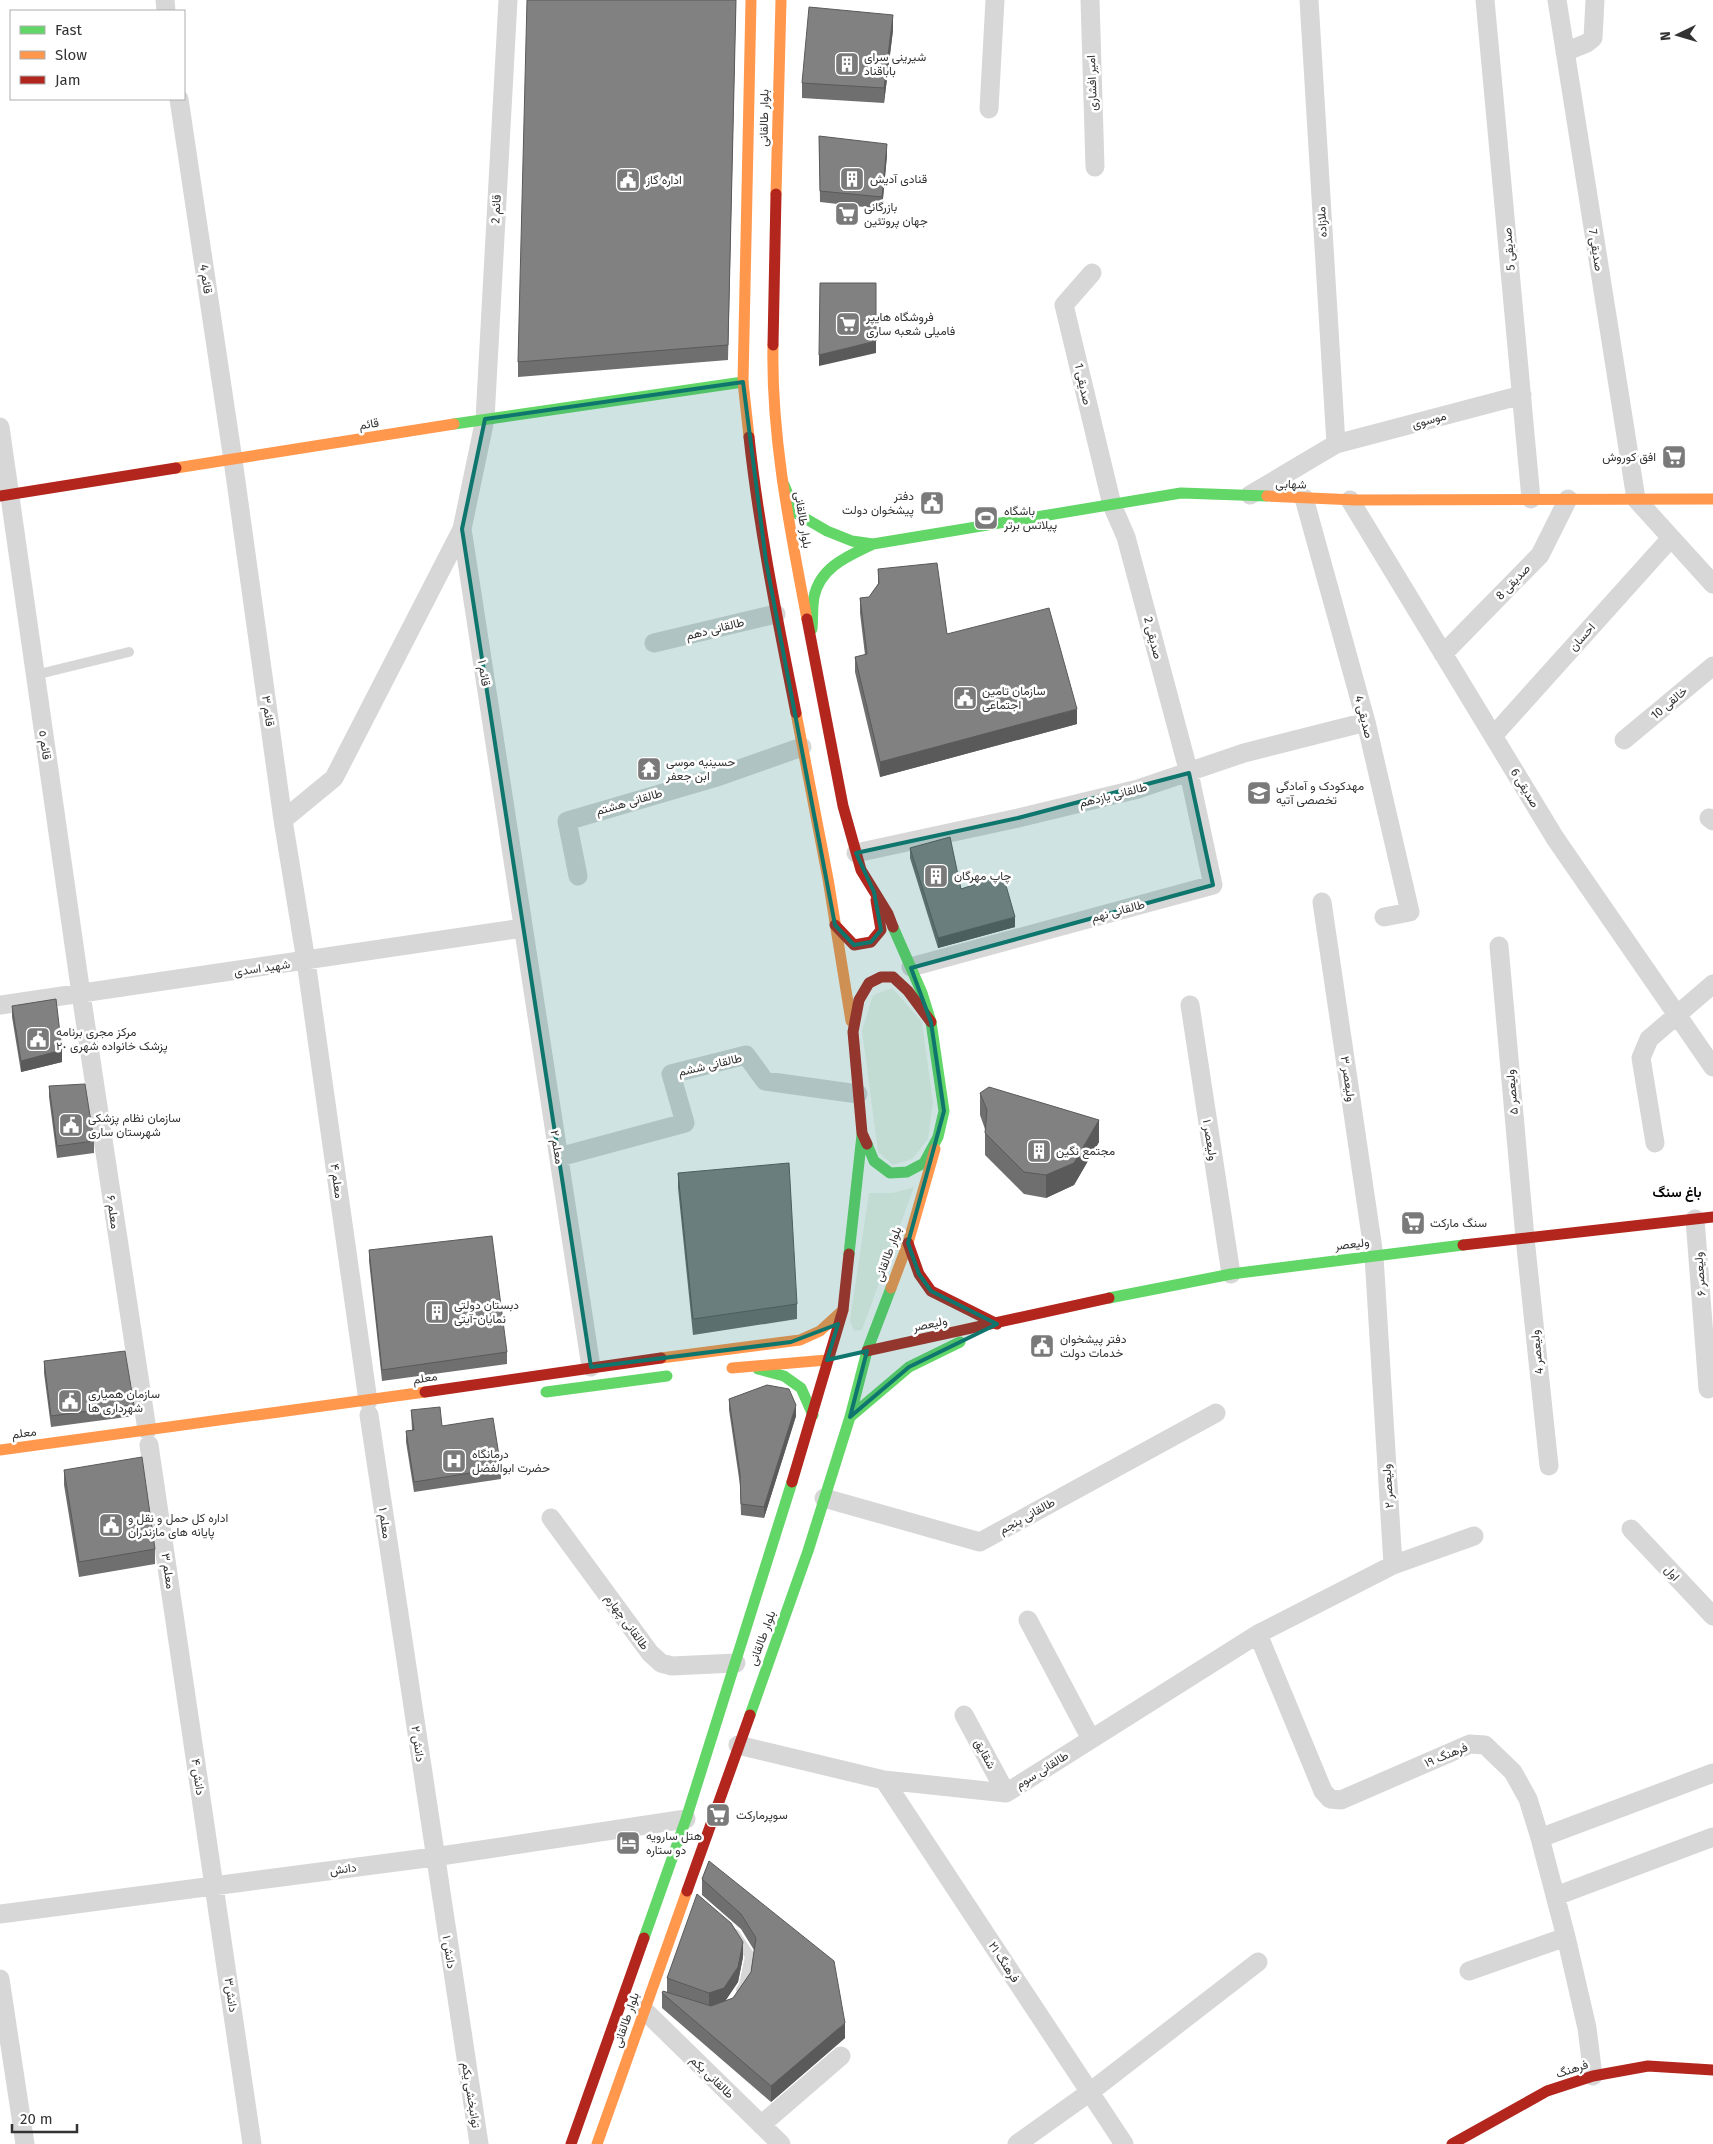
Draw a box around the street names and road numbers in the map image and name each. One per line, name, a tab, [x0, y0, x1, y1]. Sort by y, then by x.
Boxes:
street label: امیر افشاری	[1084, 55, 1101, 111]
street label: بلوار طالقانی	[756, 89, 773, 147]
street label: قائم 2	[488, 194, 505, 224]
street label: ملازاده	[1314, 206, 1331, 238]
street label: صدیقی 5	[1500, 227, 1519, 271]
street label: صدیقی 7	[1585, 228, 1606, 272]
street label: قائم 4	[196, 263, 215, 295]
street label: صدیقی 1	[1071, 362, 1094, 406]
street label: موسوی	[1410, 409, 1448, 432]
street label: قائم	[358, 416, 380, 433]
street label: شهابی	[1275, 476, 1307, 493]
street label: بلوار طالقانی	[791, 491, 814, 550]
street label: صدیقی 8	[1493, 561, 1534, 603]
street label: طالقانی دهم	[684, 615, 746, 644]
street label: صدیقی 2	[1140, 615, 1165, 661]
street label: احسان	[1566, 620, 1598, 654]
street label: قائم ١	[474, 659, 493, 687]
street label: خالقی 10	[1648, 684, 1691, 723]
street label: صدیقی 4	[1351, 694, 1376, 740]
street label: قائم ٣	[258, 695, 277, 727]
street label: قائم ٥	[35, 729, 54, 761]
street label: صدیقی 6	[1507, 766, 1542, 811]
street label: طالقانی یازدهم	[1078, 780, 1149, 811]
street label: طالقانی هشتم	[594, 786, 664, 819]
street label: طالقانی نهم	[1090, 897, 1147, 926]
street label: شهید اسدی	[233, 957, 291, 980]
street label: طالقانی ششم	[677, 1051, 744, 1080]
street label: ولیعصر ٣	[1337, 1055, 1358, 1103]
street label: ولیعصر ۵	[1503, 1069, 1522, 1115]
street label: ولیعصر ١	[1199, 1118, 1220, 1162]
street label: معلم ٢	[546, 1129, 567, 1165]
street label: معلم ۴	[327, 1163, 346, 1199]
street label: معلم ۶	[103, 1194, 122, 1230]
street label: بلوار طالقانی	[872, 1225, 905, 1284]
street label: ولیعصر	[1333, 1235, 1370, 1254]
street label: ولیعصر ۶	[1691, 1251, 1710, 1296]
street label: ولیعصر	[910, 1314, 949, 1336]
street label: ولیعصر 4	[1528, 1329, 1547, 1375]
street label: معلم	[412, 1369, 438, 1388]
street label: معلم	[11, 1424, 37, 1443]
street label: ولیعصر ٢	[1379, 1463, 1398, 1509]
street label: طالقانی پنجم	[997, 1495, 1058, 1538]
street label: معلم ١	[375, 1507, 394, 1540]
street label: معلم ۳	[158, 1552, 177, 1590]
street label: اول	[1661, 1562, 1683, 1584]
street label: طالقانی چهارم	[601, 1591, 652, 1653]
street label: بلوار طالقانی	[746, 1609, 779, 1668]
street label: دانش ٢	[408, 1725, 427, 1763]
street label: شقایق	[971, 1737, 999, 1772]
street label: فرهنگ ۱۹	[1422, 1740, 1470, 1771]
street label: طالقانی سوم	[1013, 1748, 1072, 1793]
street label: دانش ۴	[188, 1758, 208, 1797]
street label: دانش	[329, 1860, 358, 1879]
street label: دانش ١	[438, 1934, 459, 1970]
street label: فرهنگ ۲۱	[985, 1939, 1022, 1986]
street label: دانش٣	[221, 1977, 240, 2014]
street label: بلوار طالقانی	[610, 1991, 643, 2050]
street label: طالقانی یکم	[687, 2053, 737, 2102]
street label: فرهنگ	[1554, 2057, 1590, 2082]
street label: توانبخشی یکم	[458, 2061, 483, 2129]

